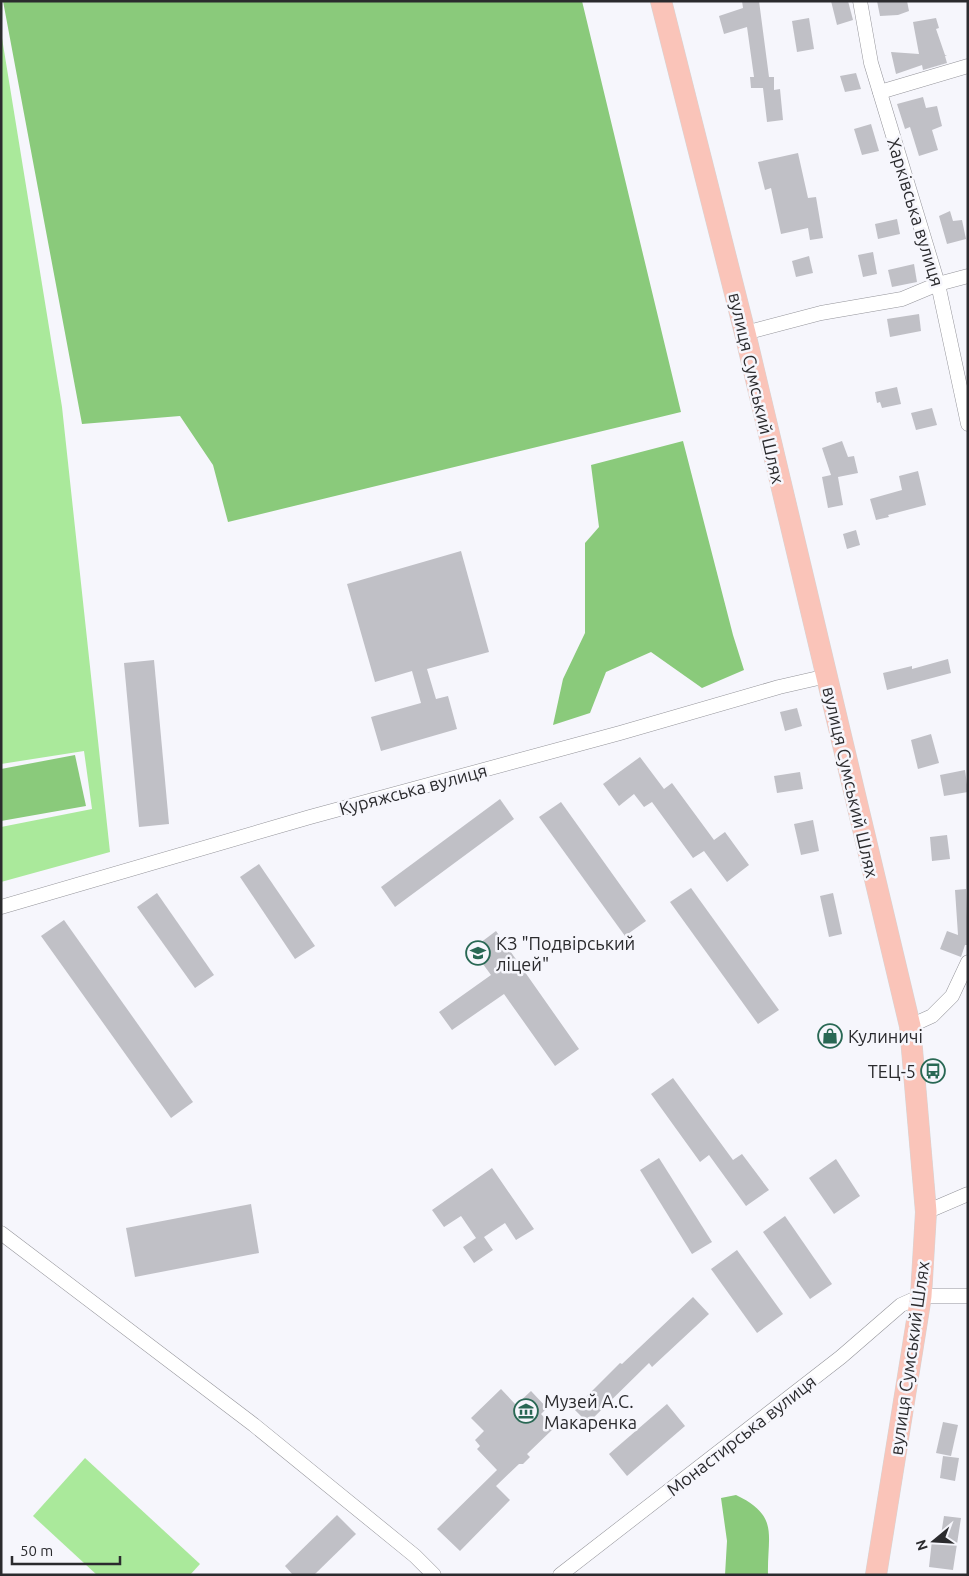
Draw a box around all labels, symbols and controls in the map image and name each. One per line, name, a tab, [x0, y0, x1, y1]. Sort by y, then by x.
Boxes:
street label: Харківська вулиця	[884, 135, 948, 289]
street label: вулиця Сумський Шлях	[725, 290, 789, 486]
street label: вулиця Сумський Шлях	[819, 684, 883, 880]
street label: Куряжська вулиця	[337, 760, 489, 818]
place label: КЗ "Подвірський ліцей"	[496, 933, 635, 974]
school or university icon: КЗ "Подвірський ліцей"	[465, 940, 491, 966]
shop icon: Кулиничі	[817, 1023, 843, 1049]
place label: Кулиничі	[848, 1026, 923, 1046]
bus stop icon: ТЕЦ-5	[920, 1058, 946, 1084]
place label: ТЕЦ-5	[868, 1061, 916, 1081]
street label: вулиця Сумський Шлях	[885, 1260, 933, 1456]
street label: Монастирська вулиця	[662, 1371, 820, 1499]
place label: Музей А.С. Макаренка	[544, 1391, 637, 1432]
museum icon: Музей А.С. Макаренка	[513, 1398, 539, 1424]
north arrow	[909, 1516, 959, 1566]
scale bar	[12, 1534, 120, 1566]
text: N	[912, 1538, 931, 1552]
text: 50 m	[20, 1542, 53, 1559]

